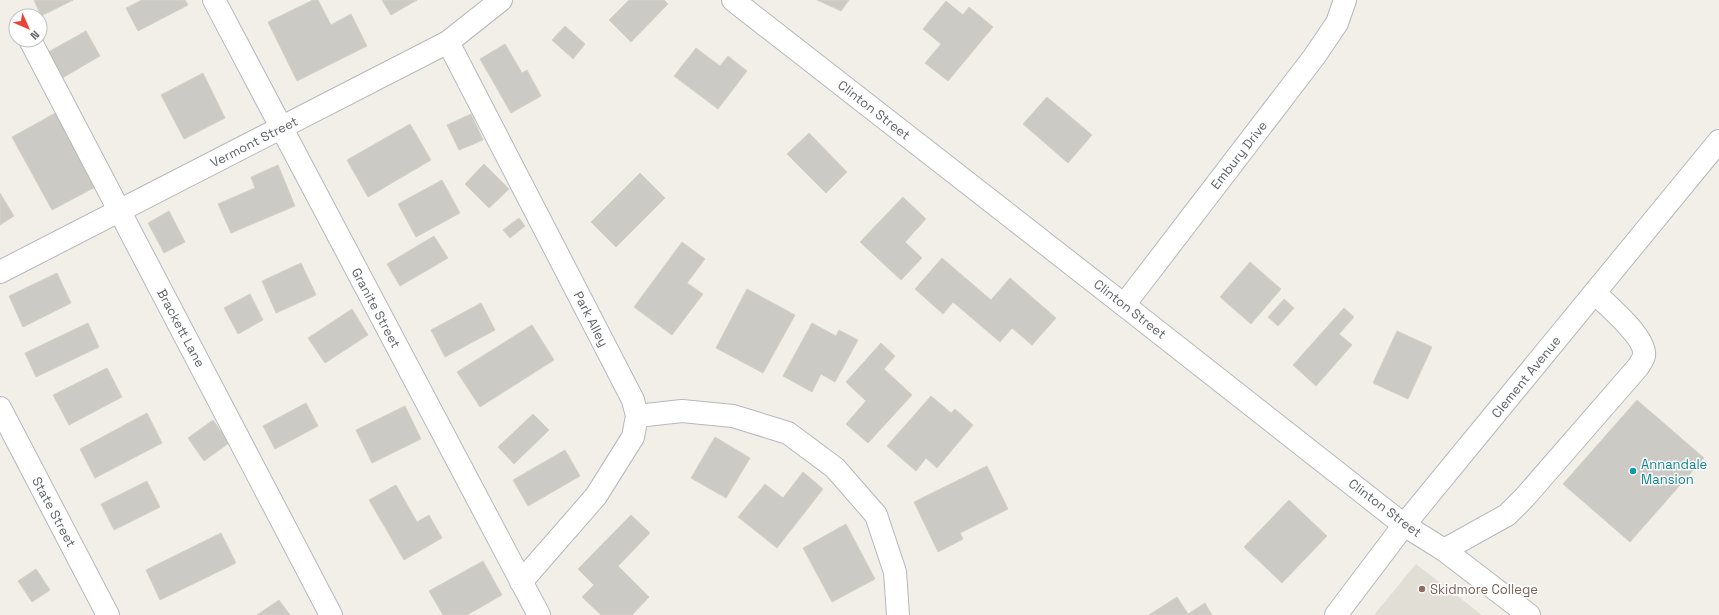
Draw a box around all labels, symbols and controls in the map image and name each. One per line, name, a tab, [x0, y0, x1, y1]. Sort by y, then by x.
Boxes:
north arrow	[8, 8, 48, 48]
text: N	[28, 28, 43, 43]
street label: Clinton Street	[834, 76, 914, 144]
street label: Vermont Street	[207, 113, 301, 171]
street label: Embury Drive	[1207, 117, 1271, 193]
street label: Granite Street	[348, 265, 404, 351]
street label: Clinton Street	[1090, 275, 1170, 343]
street label: Brackett Lane	[153, 286, 209, 370]
street label: Park Alley	[570, 288, 612, 350]
street label: Clement Avenue	[1488, 332, 1564, 422]
place label: Annandale Mansion	[1641, 456, 1707, 488]
marker: Annandale Mansion	[1628, 466, 1638, 476]
street label: State Street	[28, 474, 80, 550]
street label: Clinton Street	[1345, 475, 1425, 541]
place label: Skidmore College	[1430, 581, 1538, 598]
marker: Skidmore College	[1417, 584, 1427, 594]

